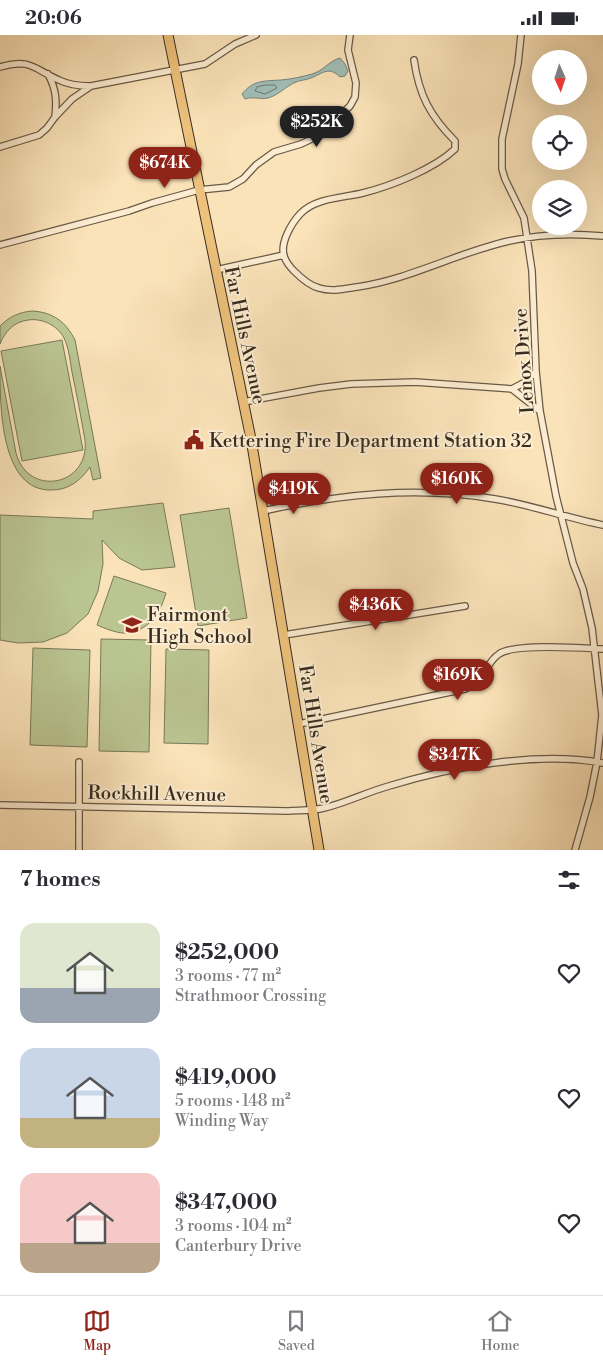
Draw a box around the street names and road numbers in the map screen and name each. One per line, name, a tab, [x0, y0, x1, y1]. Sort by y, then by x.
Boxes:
street label: Far Hills Avenue	[219, 264, 271, 406]
street label: Lenox Drive	[508, 307, 540, 414]
street label: Far Hills Avenue	[293, 663, 339, 805]
street label: Rockhill Avenue	[88, 781, 226, 807]

